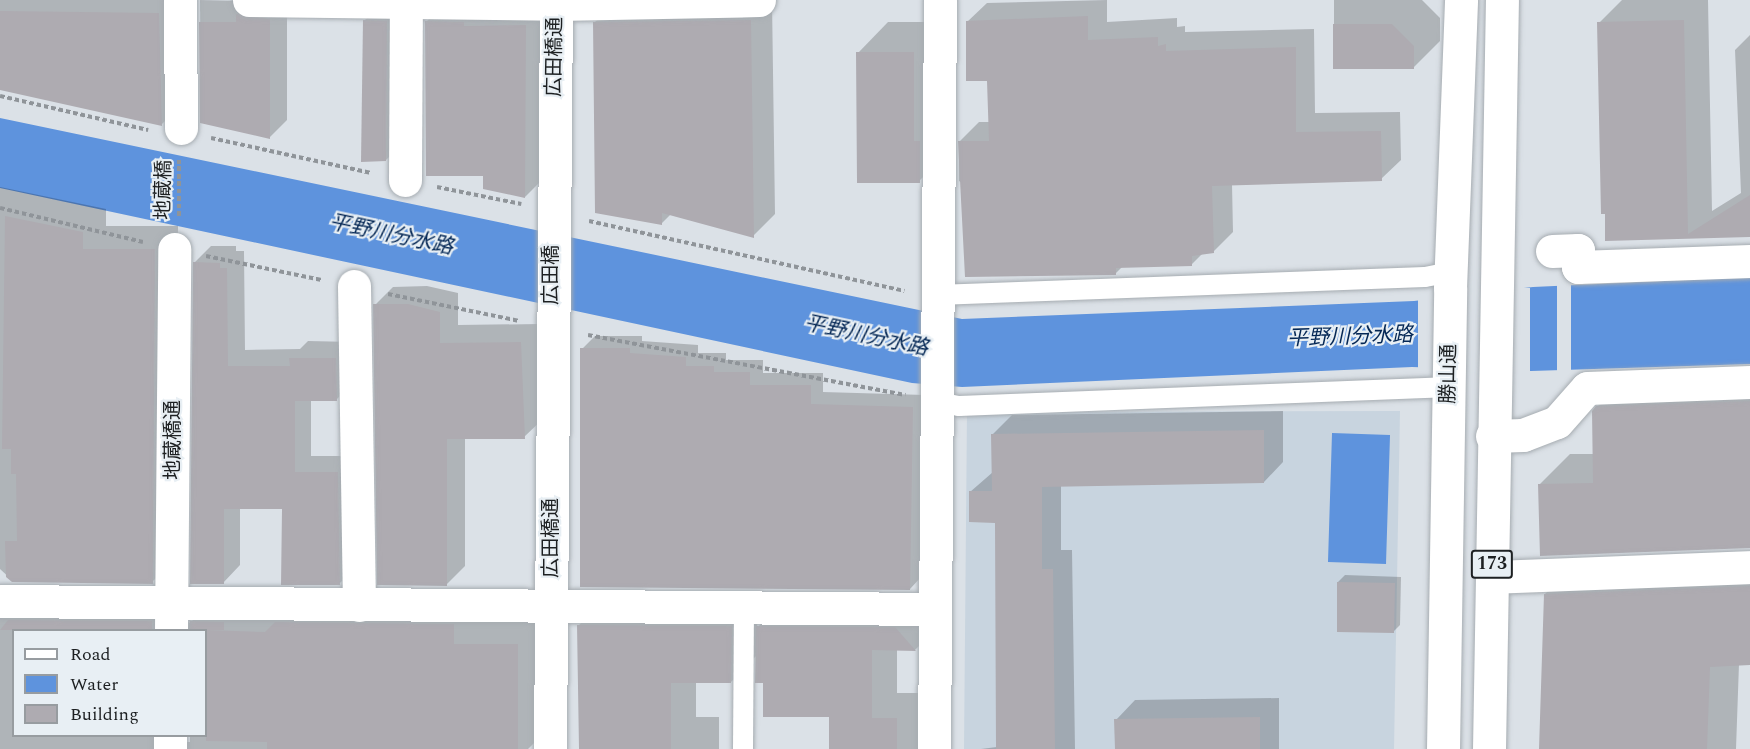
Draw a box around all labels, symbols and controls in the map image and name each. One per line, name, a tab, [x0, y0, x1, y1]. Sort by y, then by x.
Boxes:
street label: 広田橋通	[542, 17, 568, 97]
street label: 地蔵橋	[151, 160, 177, 220]
water label: 平野川分水路	[327, 210, 455, 260]
street label: 広田橋	[539, 245, 563, 305]
water label: 平野川分水路	[802, 311, 930, 361]
water label: 平野川分水路	[1287, 322, 1413, 352]
street label: 勝山通	[1436, 344, 1462, 404]
street label: 地蔵橋通	[161, 400, 185, 480]
street label: 広田橋通	[539, 498, 563, 578]
road number: 173	[1470, 549, 1514, 579]
legend	[12, 629, 207, 737]
text: Road	[70, 641, 111, 668]
text: Water	[70, 671, 118, 698]
text: Building	[70, 701, 139, 728]

